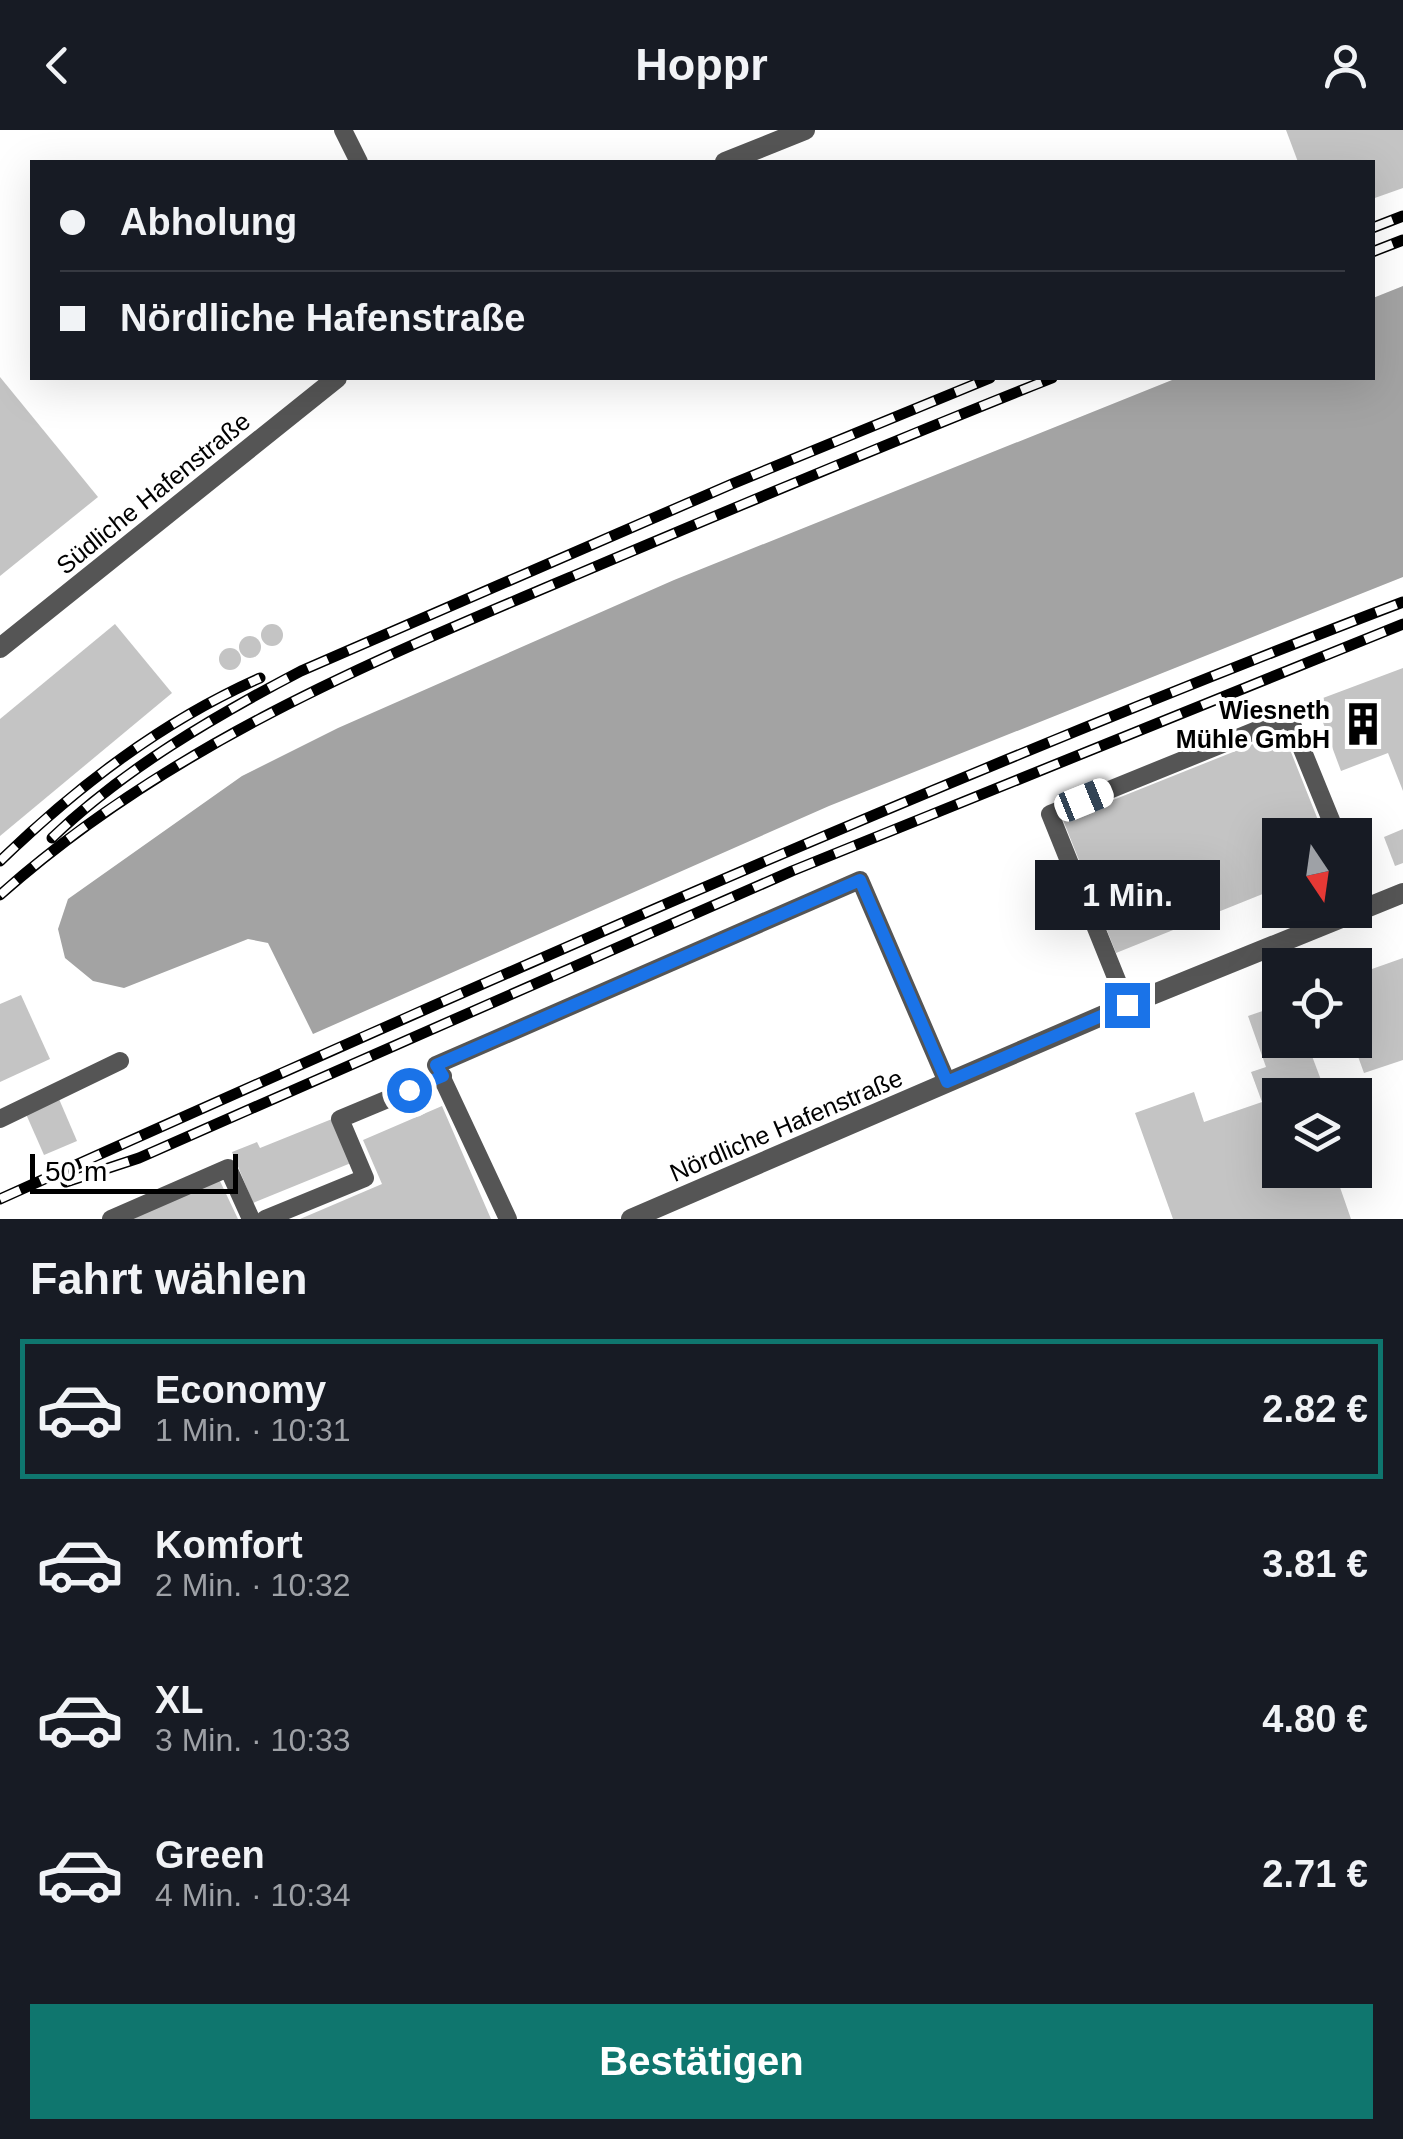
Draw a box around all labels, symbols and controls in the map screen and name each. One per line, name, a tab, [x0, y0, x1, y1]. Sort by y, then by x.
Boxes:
icon: back	[30, 38, 85, 93]
icon: person	[1318, 38, 1373, 93]
text: Hoppr	[635, 39, 768, 90]
text: Abholung	[120, 201, 297, 243]
text: Nördliche Hafenstraße	[120, 297, 525, 339]
street label: Südliche Hafenstraße	[51, 406, 255, 580]
place label: Wiesneth Mühle GmbH	[1176, 696, 1330, 753]
building icon: Wiesneth Mühle GmbH	[1339, 700, 1387, 748]
car	[1051, 775, 1117, 825]
north arrow	[1262, 818, 1372, 928]
map controls	[1262, 818, 1372, 1188]
callout: 1 Min.	[1034, 860, 1220, 930]
text: 1 Min.	[1082, 877, 1173, 913]
button: locate	[1262, 948, 1372, 1058]
route end	[1105, 983, 1150, 1028]
street label: Nördliche Hafenstraße	[665, 1063, 907, 1187]
route start	[387, 1068, 432, 1113]
button: layers	[1262, 1078, 1372, 1188]
scale bar	[30, 1149, 238, 1194]
text: 50 m	[45, 1156, 107, 1187]
text: Fahrt wählen	[30, 1253, 308, 1304]
icon: car	[35, 1364, 125, 1454]
text: Economy	[155, 1369, 326, 1411]
text: 2.82 €	[1262, 1388, 1368, 1430]
text: 1 Min. · 10:31	[155, 1412, 351, 1448]
icon: car	[35, 1519, 125, 1609]
text: Komfort	[155, 1524, 303, 1566]
text: 3.81 €	[1262, 1543, 1368, 1585]
text: 2 Min. · 10:32	[155, 1567, 351, 1603]
icon: car	[35, 1674, 125, 1764]
text: XL	[155, 1679, 204, 1721]
text: 4.80 €	[1262, 1698, 1368, 1740]
text: 3 Min. · 10:33	[155, 1722, 351, 1758]
icon: car	[35, 1829, 125, 1919]
text: Green	[155, 1834, 265, 1876]
text: 2.71 €	[1262, 1853, 1368, 1895]
text: 4 Min. · 10:34	[155, 1877, 351, 1913]
button: Bestätigen	[30, 2004, 1373, 2119]

